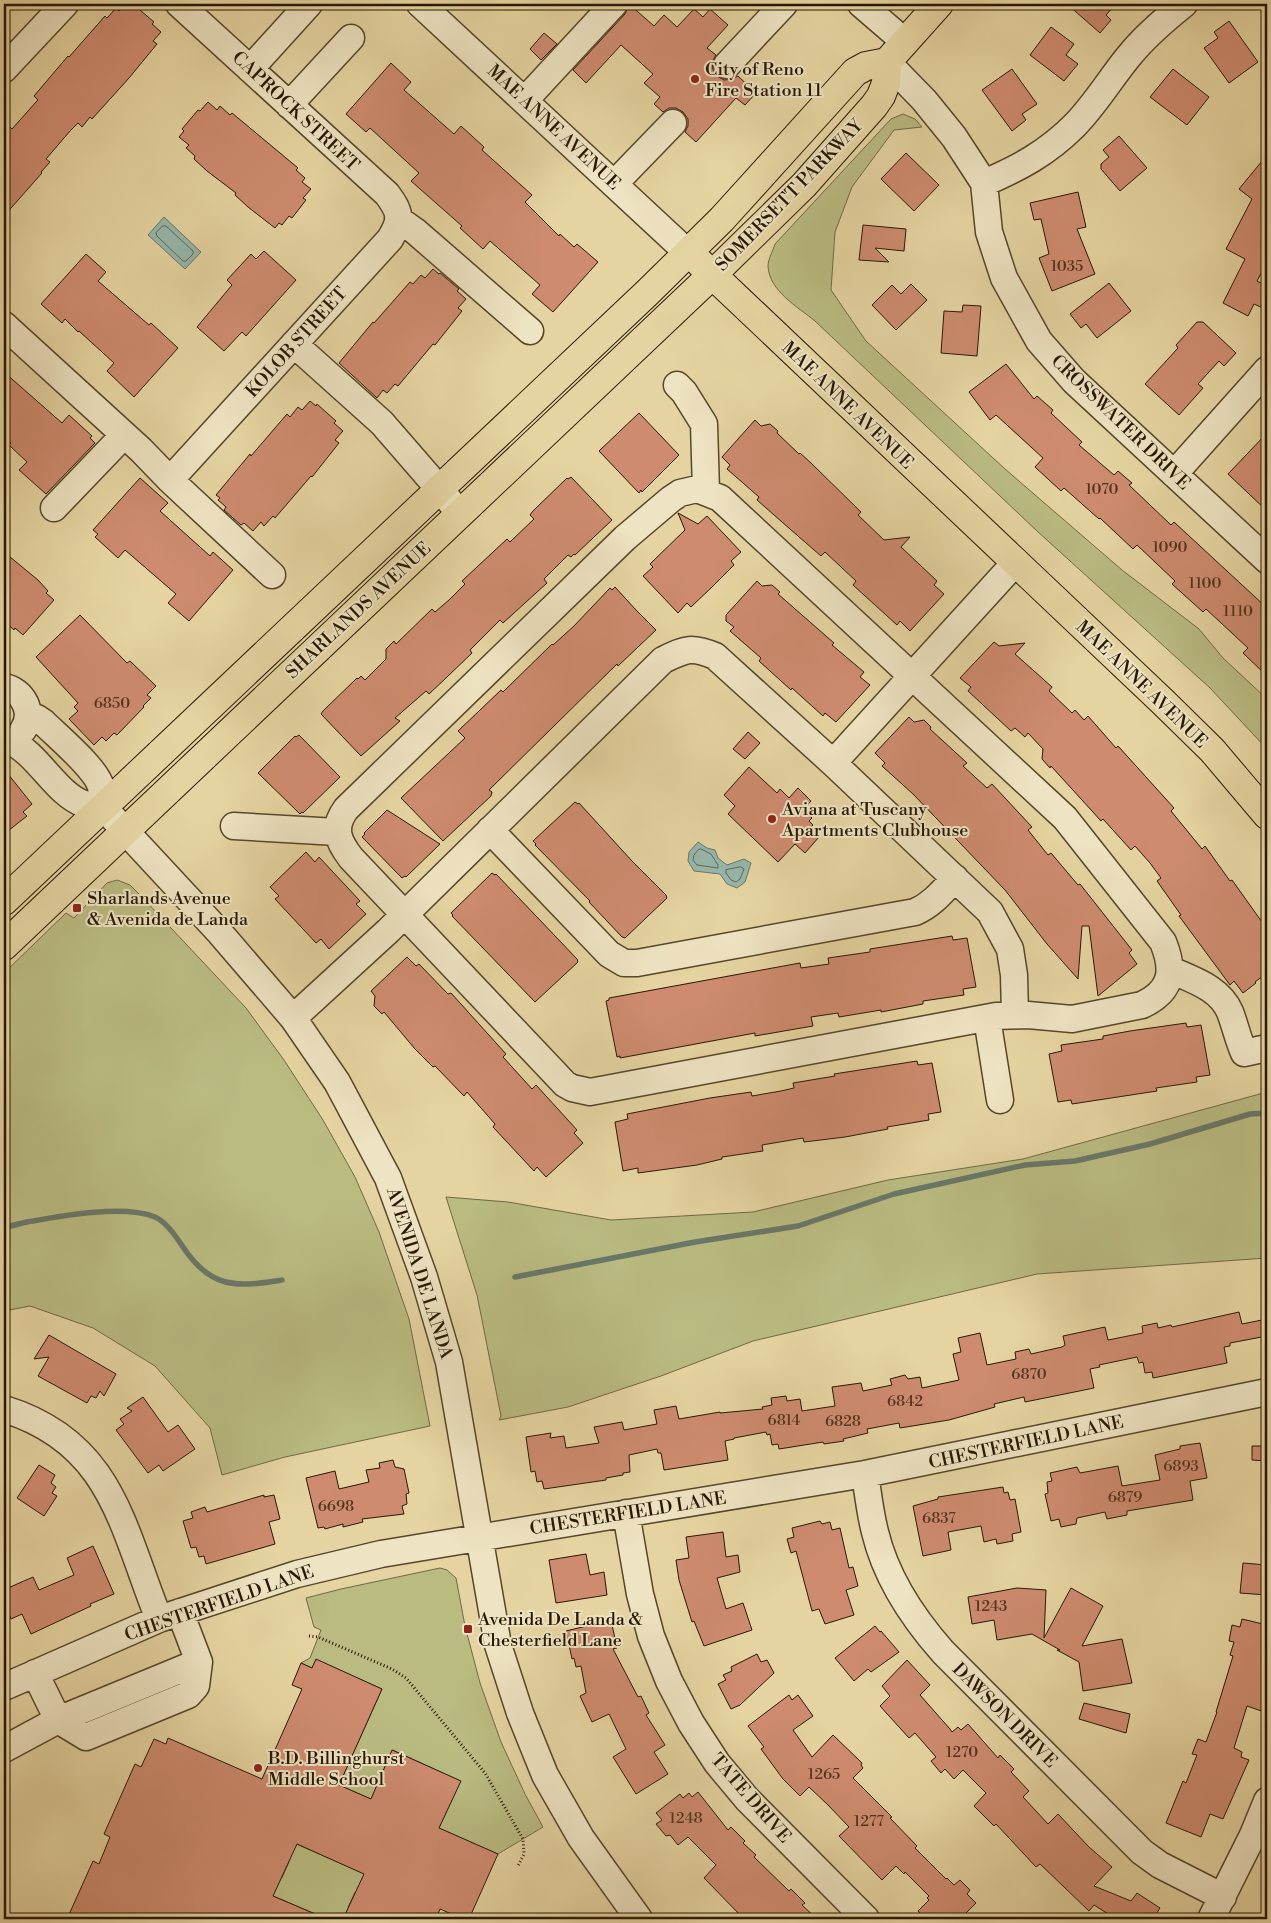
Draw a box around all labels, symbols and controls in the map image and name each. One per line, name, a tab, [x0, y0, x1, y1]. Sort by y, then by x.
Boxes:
street label: CAPROCK STREET	[227, 46, 364, 177]
place label: City of Reno Fire Station 11	[705, 58, 822, 102]
street label: MAE ANNE AVENUE	[482, 59, 625, 195]
marker: City of Reno Fire Station 11	[689, 73, 701, 85]
street label: SOMERSETT PARKWAY	[711, 114, 869, 276]
house number: 1035	[1051, 257, 1083, 276]
street label: KOLOB STREET	[241, 282, 352, 403]
street label: MAE ANNE AVENUE	[777, 337, 918, 474]
street label: CROSSWATER DRIVE	[1046, 350, 1195, 495]
house number: 1070	[1086, 480, 1118, 499]
street label: SHARLANDS AVENUE	[281, 537, 436, 684]
house number: 1090	[1153, 538, 1188, 557]
house number: 1100	[1189, 574, 1221, 593]
house number: 1110	[1223, 602, 1253, 621]
street label: MAE ANNE AVENUE	[1071, 616, 1212, 753]
house number: 6850	[94, 694, 130, 713]
place label: Aviana at Tuscany Apartments Clubhouse	[781, 798, 968, 842]
marker: Aviana at Tuscany Apartments Clubhouse	[766, 813, 778, 825]
place label: Sharlands Avenue & Avenida de Landa	[87, 887, 249, 931]
marker: Sharlands Avenue & Avenida de Landa	[71, 902, 83, 914]
street label: AVENIDA DE LANDA	[381, 1184, 458, 1362]
house number: 6870	[1011, 1365, 1047, 1384]
house number: 6842	[887, 1392, 923, 1411]
house number: 6814	[768, 1411, 800, 1430]
street label: CHESTERFIELD LANE	[927, 1411, 1126, 1474]
house number: 6828	[825, 1412, 861, 1431]
house number: 6893	[1163, 1457, 1199, 1476]
street label: CHESTERFIELD LANE	[528, 1487, 728, 1540]
house number: 6879	[1108, 1488, 1142, 1507]
house number: 6698	[318, 1497, 354, 1516]
house number: 6837	[922, 1509, 956, 1528]
street label: CHESTERFIELD LANE	[121, 1560, 317, 1647]
house number: 1243	[975, 1597, 1007, 1616]
place label: Avenida De Landa & Chesterfield Lane	[477, 1608, 644, 1652]
marker: Avenida De Landa & Chesterfield Lane	[462, 1623, 474, 1635]
street label: DAWSON DRIVE	[947, 1658, 1062, 1773]
house number: 1270	[946, 1743, 978, 1762]
place label: B.D. Billinghurst Middle School	[267, 1747, 405, 1791]
street label: TATE DRIVE	[705, 1749, 796, 1848]
marker: B.D. Billinghurst Middle School	[252, 1762, 264, 1774]
house number: 1265	[808, 1765, 840, 1784]
house number: 1248	[669, 1809, 703, 1828]
house number: 1277	[854, 1812, 885, 1831]

